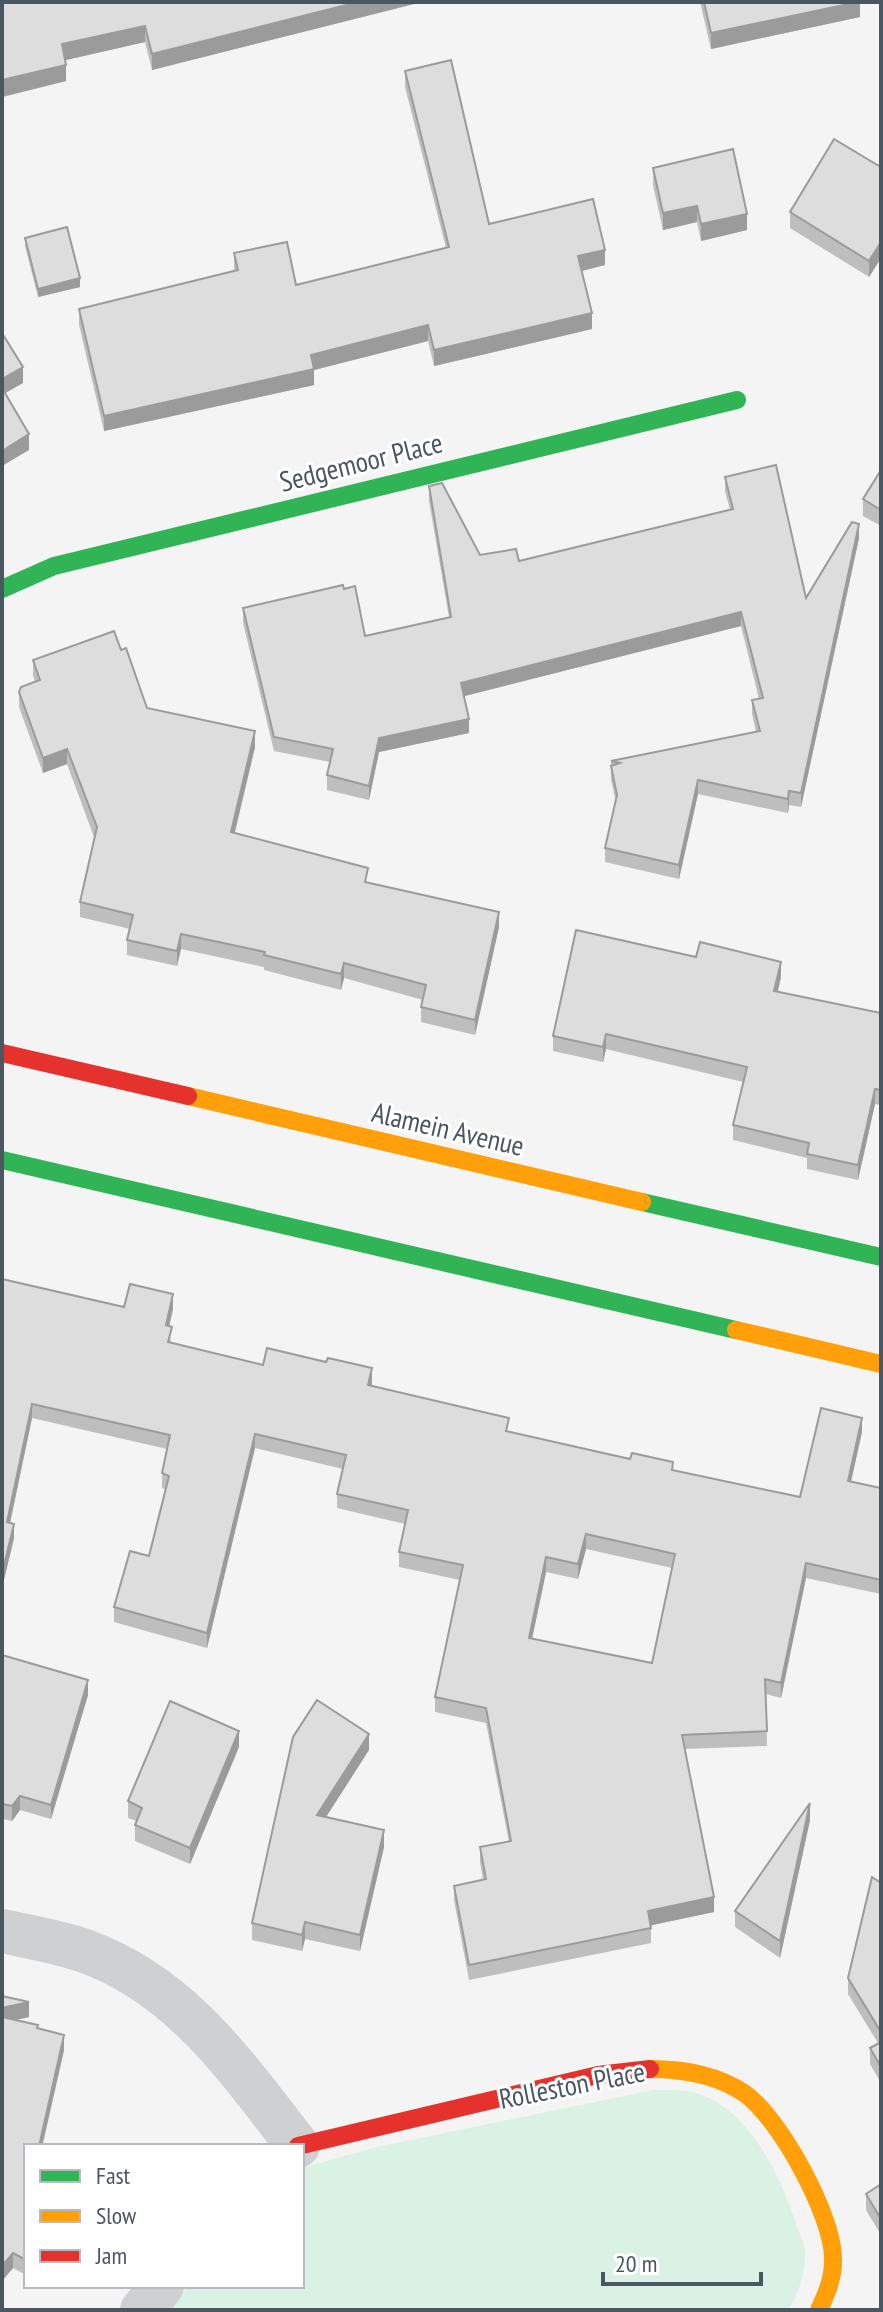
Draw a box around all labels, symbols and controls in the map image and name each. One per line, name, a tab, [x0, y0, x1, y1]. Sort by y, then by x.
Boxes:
street label: Sedgemoor Place	[275, 423, 446, 500]
street label: Alamein Avenue	[368, 1093, 528, 1164]
street label: Rolleston Place	[496, 2052, 648, 2117]
legend	[24, 2144, 304, 2288]
text: Fast	[96, 2160, 131, 2191]
text: Slow	[96, 2200, 137, 2231]
scale bar	[603, 2236, 761, 2286]
text: Jam	[95, 2240, 127, 2271]
text: 20 m	[615, 2248, 657, 2279]

